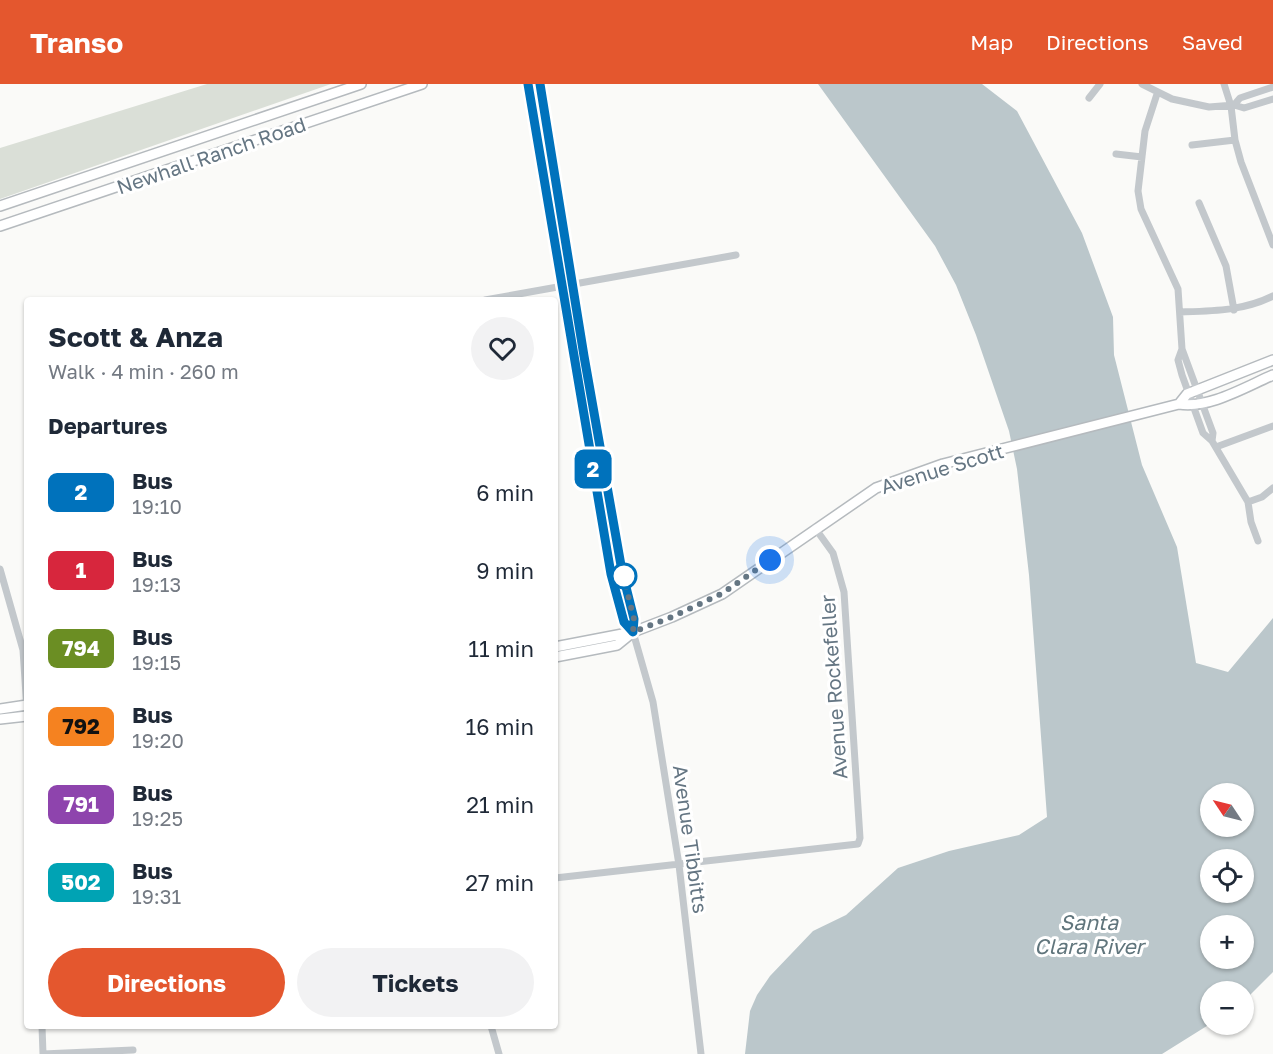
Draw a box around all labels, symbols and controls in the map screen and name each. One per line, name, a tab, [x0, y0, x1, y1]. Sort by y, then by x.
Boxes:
text: Transo	[30, 26, 123, 59]
text: Map	[970, 29, 1013, 55]
text: Directions	[1046, 29, 1149, 55]
text: Saved	[1182, 29, 1243, 55]
street label: Newhall Ranch Road	[113, 111, 309, 199]
button: heart	[471, 317, 534, 380]
text: Scott & Anza	[48, 320, 223, 353]
text: Walk · 4 min · 260 m	[48, 359, 239, 383]
text: Departures	[48, 412, 167, 439]
street label: Avenue Scott	[878, 438, 1006, 498]
line badge: 2	[574, 450, 612, 488]
text: 2	[587, 456, 599, 482]
text: Bus	[132, 467, 173, 494]
text: 2	[75, 479, 87, 505]
text: 6 min	[476, 479, 534, 506]
text: 19:10	[132, 494, 182, 518]
text: Bus	[132, 545, 173, 572]
your location	[755, 545, 785, 575]
text: 1	[76, 557, 86, 583]
text: 9 min	[476, 557, 534, 584]
unlabelled marker	[611, 563, 637, 589]
text: 19:13	[132, 572, 181, 596]
street label: Avenue Rockefeller	[815, 594, 851, 780]
text: Bus	[132, 623, 173, 650]
text: 794	[62, 635, 100, 661]
text: 11 min	[468, 635, 534, 662]
text: 19:15	[132, 650, 181, 674]
text: Bus	[132, 701, 173, 728]
text: 792	[62, 713, 100, 739]
text: 16 min	[466, 713, 534, 740]
text: 19:20	[132, 728, 184, 752]
street label: Avenue Tibbitts	[669, 763, 713, 915]
text: Bus	[132, 779, 173, 806]
north arrow	[1200, 783, 1254, 837]
map controls	[1200, 783, 1254, 1035]
text: 791	[63, 791, 99, 817]
text: 21 min	[466, 791, 534, 818]
text: 19:25	[132, 806, 183, 830]
button: locate	[1200, 849, 1254, 903]
text: Bus	[132, 857, 173, 884]
text: 502	[61, 869, 101, 895]
text: 27 min	[465, 869, 534, 896]
text: 19:31	[132, 884, 181, 908]
water label: Santa Clara River	[1034, 909, 1147, 959]
button: +	[1200, 915, 1254, 969]
button: Directions	[48, 948, 285, 1017]
button: Tickets	[297, 948, 534, 1017]
button: −	[1200, 981, 1254, 1035]

